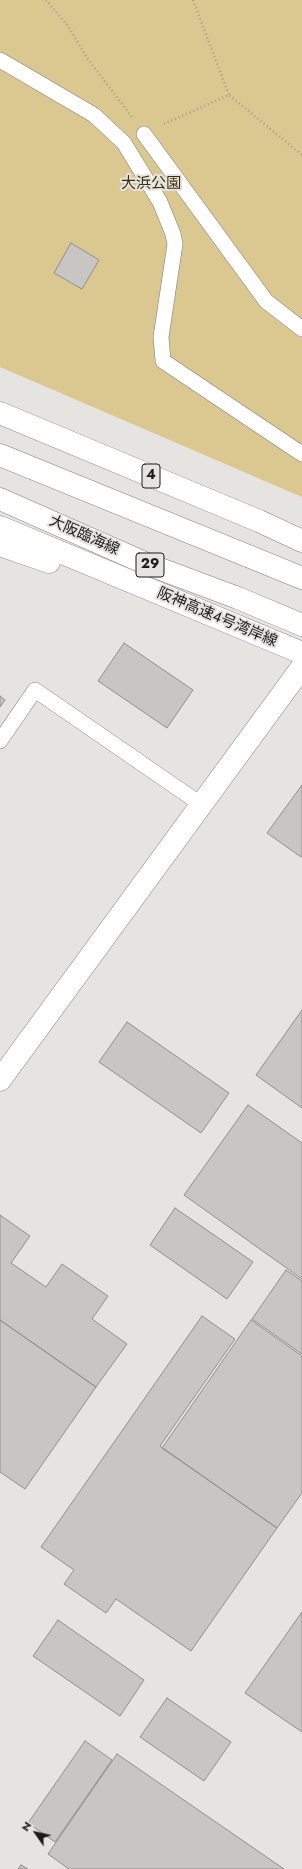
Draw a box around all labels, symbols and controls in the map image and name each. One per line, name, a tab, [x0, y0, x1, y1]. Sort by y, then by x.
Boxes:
park label: 大浜公園	[121, 175, 181, 193]
road number: 4	[142, 464, 160, 488]
street label: 大阪臨海線	[46, 513, 122, 559]
road number: 29	[136, 553, 164, 577]
street label: 阪神高速4号湾岸線	[154, 585, 280, 651]
north arrow	[16, 1813, 56, 1853]
text: N	[17, 1818, 35, 1834]

